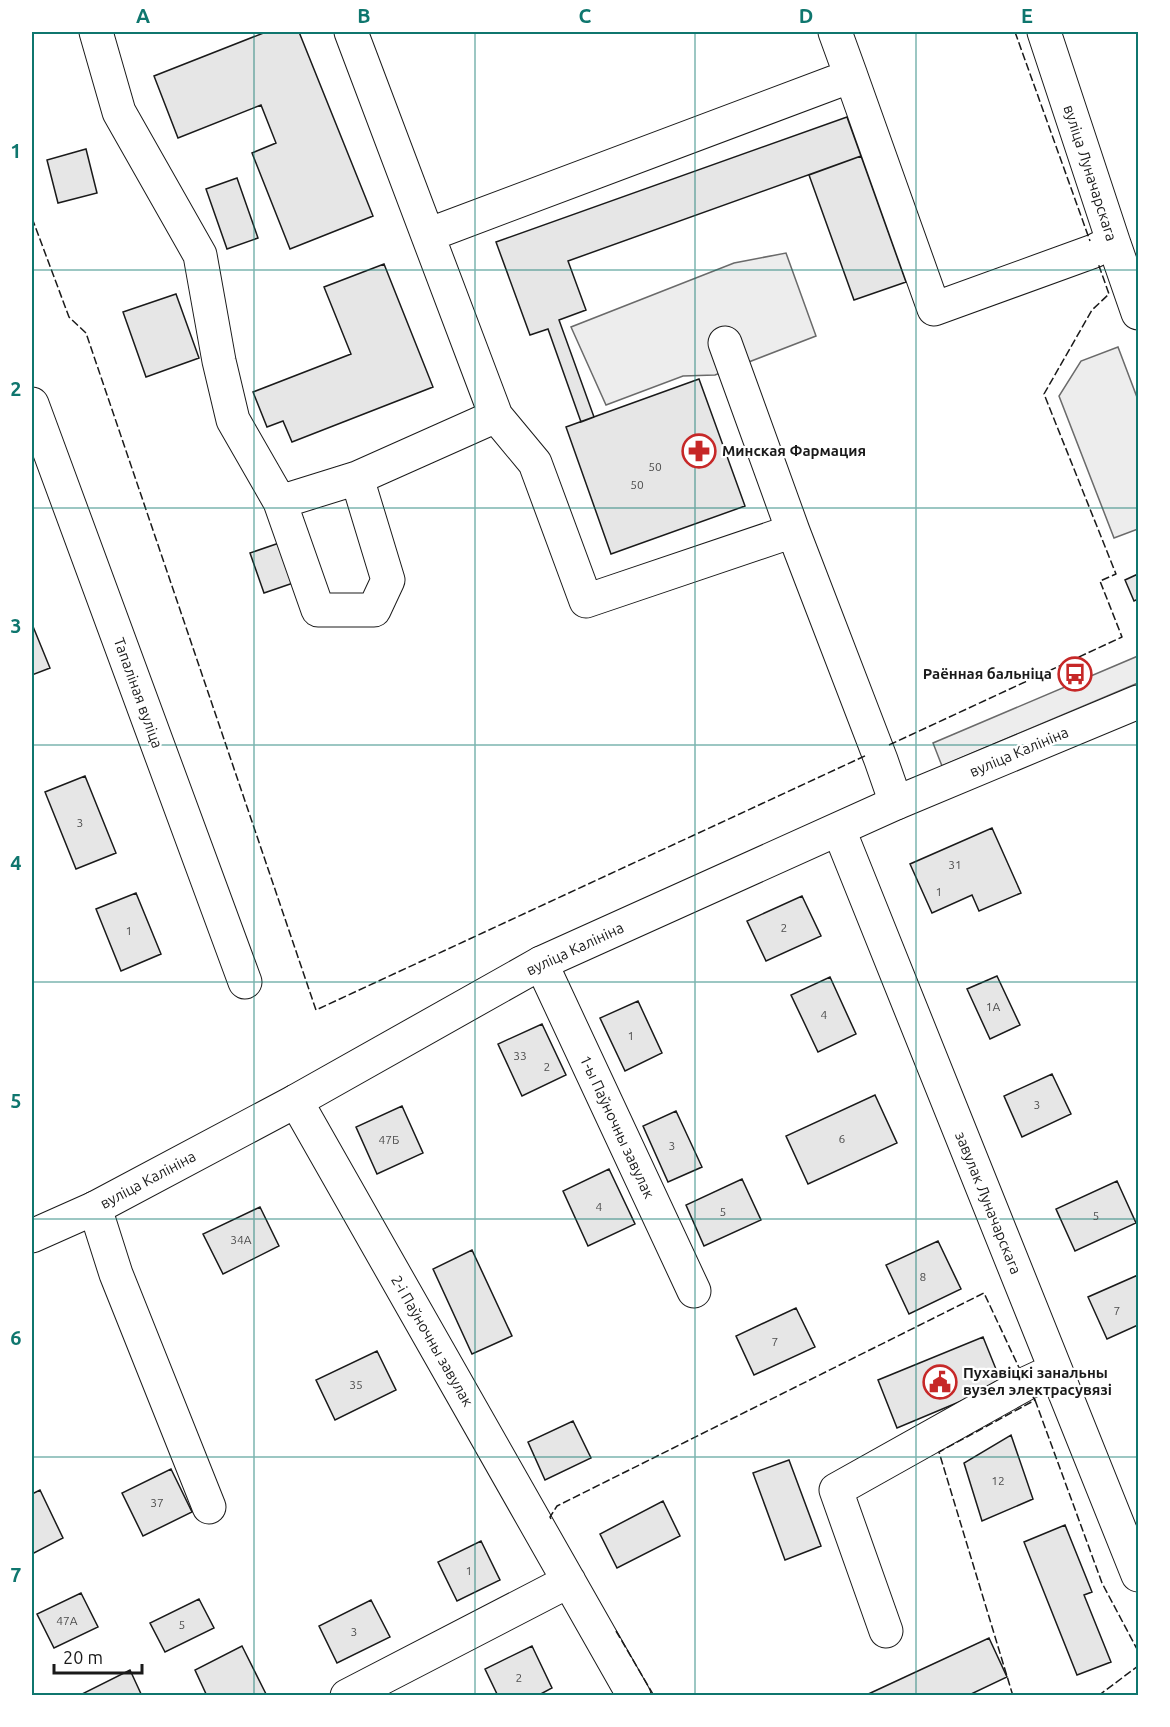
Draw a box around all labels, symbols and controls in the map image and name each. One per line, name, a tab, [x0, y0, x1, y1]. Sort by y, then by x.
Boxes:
text: A	[136, 4, 150, 27]
text: B	[357, 4, 371, 27]
text: C	[579, 4, 592, 27]
text: D	[799, 4, 813, 27]
text: E	[1021, 4, 1033, 27]
street label: вуліца Луначарскага	[1060, 103, 1121, 243]
text: 1	[10, 139, 22, 162]
text: 2	[10, 377, 22, 400]
pharmacy icon: Минская Фармация	[681, 433, 717, 469]
place label: Минская Фармация	[722, 442, 866, 459]
house number: 50	[648, 460, 662, 473]
house number: 50	[630, 478, 644, 491]
text: 3	[10, 614, 22, 637]
street label: Тапаліная вуліца	[111, 635, 166, 750]
bus stop icon: Раённая бальніца	[1057, 656, 1093, 692]
place label: Раённая бальніца	[923, 665, 1052, 682]
street label: вуліца Калініна	[967, 723, 1071, 780]
house number: 3	[77, 816, 83, 829]
text: 4	[10, 851, 22, 874]
house number: 31	[948, 858, 962, 871]
house number: 1	[936, 885, 942, 898]
street label: вуліца Калініна	[523, 919, 626, 979]
house number: 2	[781, 921, 787, 934]
house number: 1	[126, 924, 132, 937]
house number: 1А	[986, 1000, 1000, 1013]
house number: 4	[821, 1008, 828, 1021]
house number: 1	[628, 1029, 634, 1042]
house number: 33	[513, 1049, 527, 1062]
street label: 1-ы Паўночны завулак	[577, 1053, 658, 1201]
house number: 2	[544, 1060, 550, 1073]
text: 5	[10, 1089, 22, 1112]
house number: 3	[1034, 1098, 1040, 1111]
street label: завулак Луначарскага	[952, 1129, 1025, 1277]
house number: 6	[839, 1132, 846, 1145]
house number: 47Б	[379, 1133, 399, 1146]
house number: 3	[669, 1139, 675, 1152]
street label: вуліца Калініна	[97, 1147, 198, 1212]
house number: 4	[596, 1200, 603, 1213]
house number: 5	[720, 1205, 726, 1218]
house number: 5	[1093, 1209, 1099, 1222]
house number: 34А	[230, 1233, 252, 1246]
house number: 8	[920, 1270, 927, 1283]
street label: 2-і Паўночны завулак	[388, 1272, 477, 1409]
house number: 7	[1114, 1304, 1120, 1317]
text: 6	[10, 1326, 22, 1349]
house number: 7	[772, 1335, 778, 1348]
public building icon: Пухавіцкі занальны вузел электрасувязі	[922, 1364, 958, 1400]
place label: Пухавіцкі занальны вузел электрасувязі	[963, 1364, 1112, 1398]
house number: 35	[349, 1378, 363, 1391]
house number: 12	[991, 1474, 1005, 1487]
house number: 37	[150, 1496, 164, 1509]
text: 7	[10, 1563, 22, 1586]
house number: 1	[466, 1564, 472, 1577]
house number: 47А	[56, 1614, 78, 1627]
house number: 5	[179, 1618, 185, 1631]
house number: 3	[351, 1625, 357, 1638]
scale bar	[54, 1637, 142, 1675]
text: 20 m	[63, 1647, 103, 1667]
house number: 2	[516, 1671, 522, 1684]

